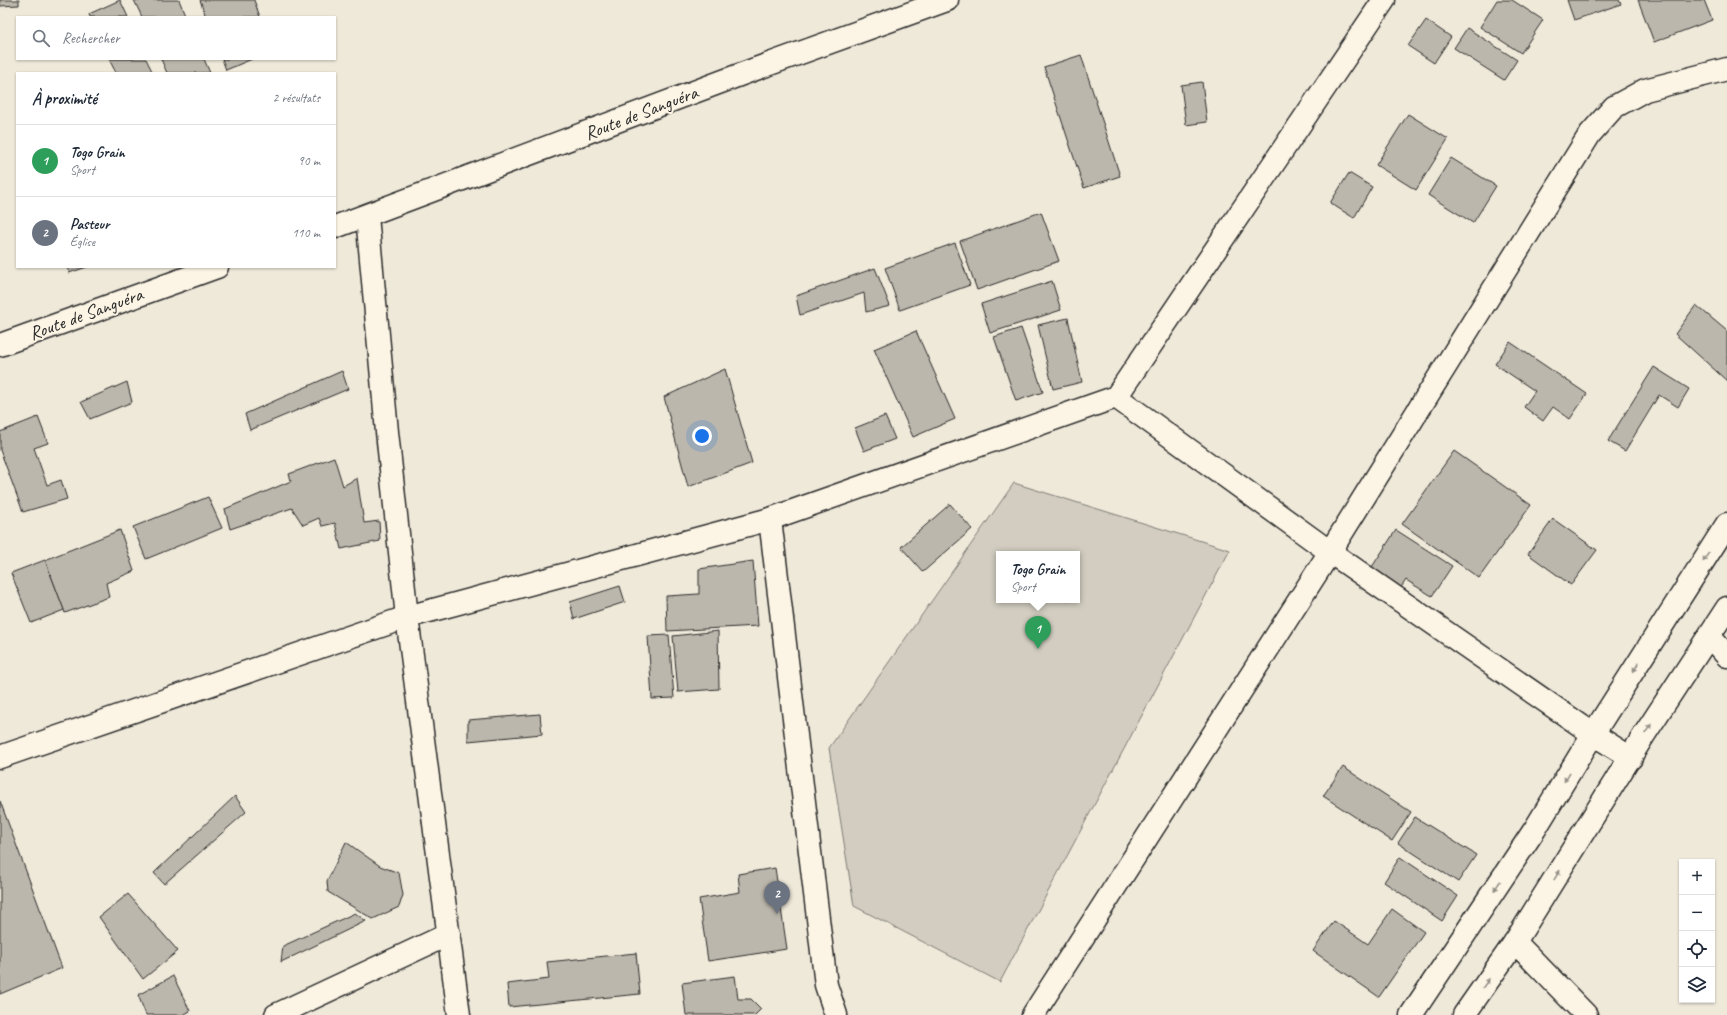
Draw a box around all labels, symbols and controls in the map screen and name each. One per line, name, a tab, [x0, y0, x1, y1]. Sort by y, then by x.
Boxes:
search box	[16, 16, 336, 60]
icon: search	[30, 27, 52, 49]
text: Rechercher	[62, 29, 120, 48]
street label: Route de Sanguéra	[581, 80, 703, 146]
text: À proximité	[32, 88, 97, 109]
text: 2 résultats	[272, 90, 320, 106]
text: Togo Grain	[70, 143, 125, 162]
text: 1	[42, 153, 48, 169]
text: 90 m	[298, 153, 320, 169]
text: Sport	[70, 162, 95, 178]
text: Pasteur	[70, 215, 109, 234]
text: 2	[42, 225, 48, 241]
text: 110 m	[292, 225, 320, 241]
text: Église	[70, 234, 95, 250]
street label: Route de Sanguéra	[26, 282, 148, 346]
your location	[692, 426, 712, 446]
popup	[996, 551, 1080, 603]
one-way arrow	[1702, 552, 1710, 562]
text: Togo Grain	[1011, 560, 1065, 579]
text: Sport	[1011, 579, 1036, 595]
pin: 1	[1025, 616, 1051, 649]
one-way arrow	[1633, 661, 1640, 673]
one-way arrow	[1645, 723, 1652, 734]
one-way arrow	[1563, 771, 1570, 783]
map controls	[1679, 859, 1715, 1003]
button: +	[1679, 859, 1715, 895]
one-way arrow	[1554, 869, 1561, 880]
pin: 2	[764, 881, 790, 914]
one-way arrow	[1493, 881, 1501, 891]
button: −	[1679, 895, 1715, 931]
button: locate	[1679, 931, 1715, 967]
button: layers	[1679, 967, 1715, 1003]
one-way arrow	[1482, 978, 1490, 988]

